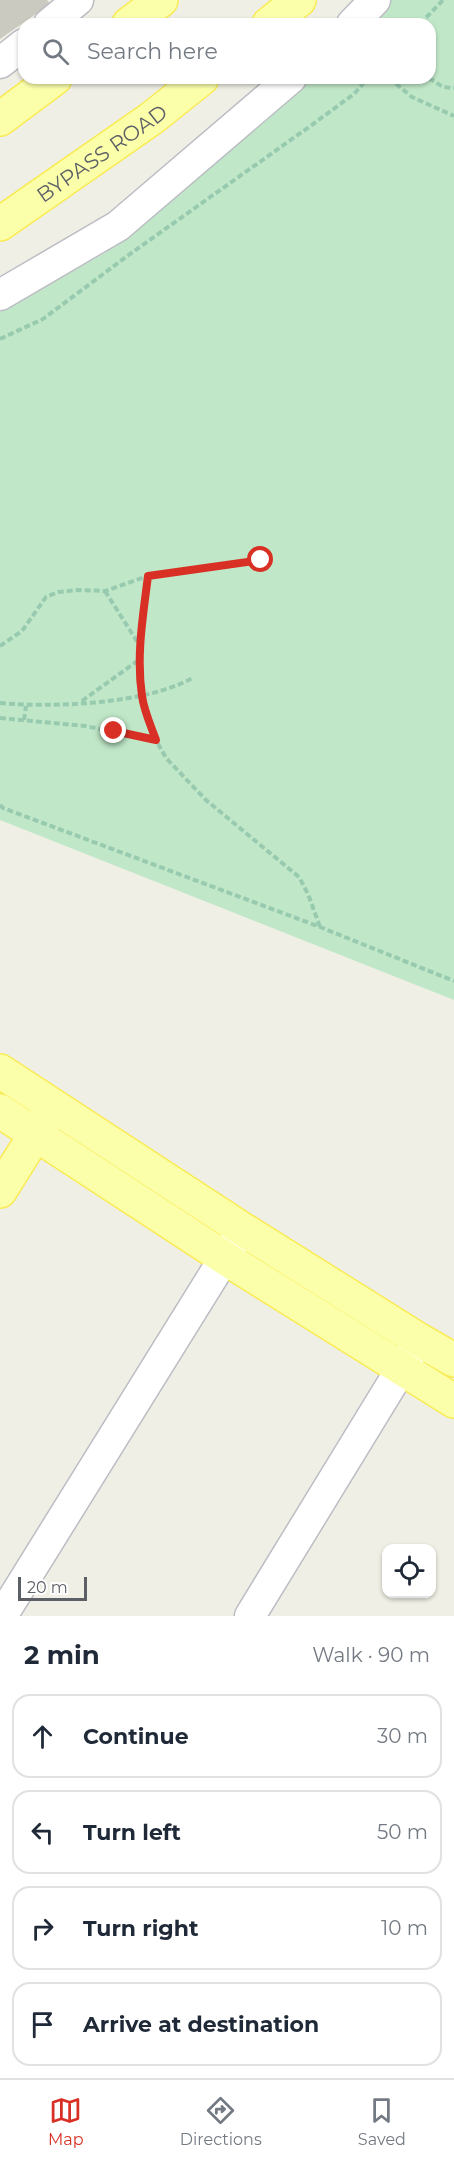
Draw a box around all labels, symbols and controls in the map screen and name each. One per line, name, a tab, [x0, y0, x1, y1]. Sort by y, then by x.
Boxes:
search box	[18, 18, 436, 84]
icon: search	[39, 35, 72, 68]
text: Search here	[87, 38, 218, 65]
street label: BYPASS ROAD	[32, 99, 172, 207]
route start	[247, 546, 273, 572]
route end	[100, 717, 126, 743]
map controls	[382, 1544, 436, 1598]
button: locate	[382, 1544, 436, 1598]
scale bar	[18, 1574, 87, 1602]
text: 20 m	[27, 1578, 68, 1597]
text: 2 min	[24, 1639, 100, 1671]
text: Walk · 90 m	[312, 1643, 430, 1667]
icon: ahead	[26, 1720, 59, 1753]
text: Continue	[83, 1723, 189, 1750]
text: 30 m	[377, 1724, 428, 1748]
icon: left	[26, 1816, 59, 1849]
text: Turn left	[83, 1819, 181, 1846]
text: 50 m	[377, 1820, 428, 1844]
icon: right	[26, 1912, 59, 1945]
text: Turn right	[83, 1915, 198, 1942]
text: 10 m	[381, 1916, 428, 1940]
icon: arrive	[26, 2008, 59, 2041]
text: Arrive at destination	[83, 2011, 319, 2038]
tab: Map	[48, 2094, 84, 2149]
tab: Directions	[180, 2094, 262, 2149]
tab: Saved	[358, 2094, 406, 2149]

